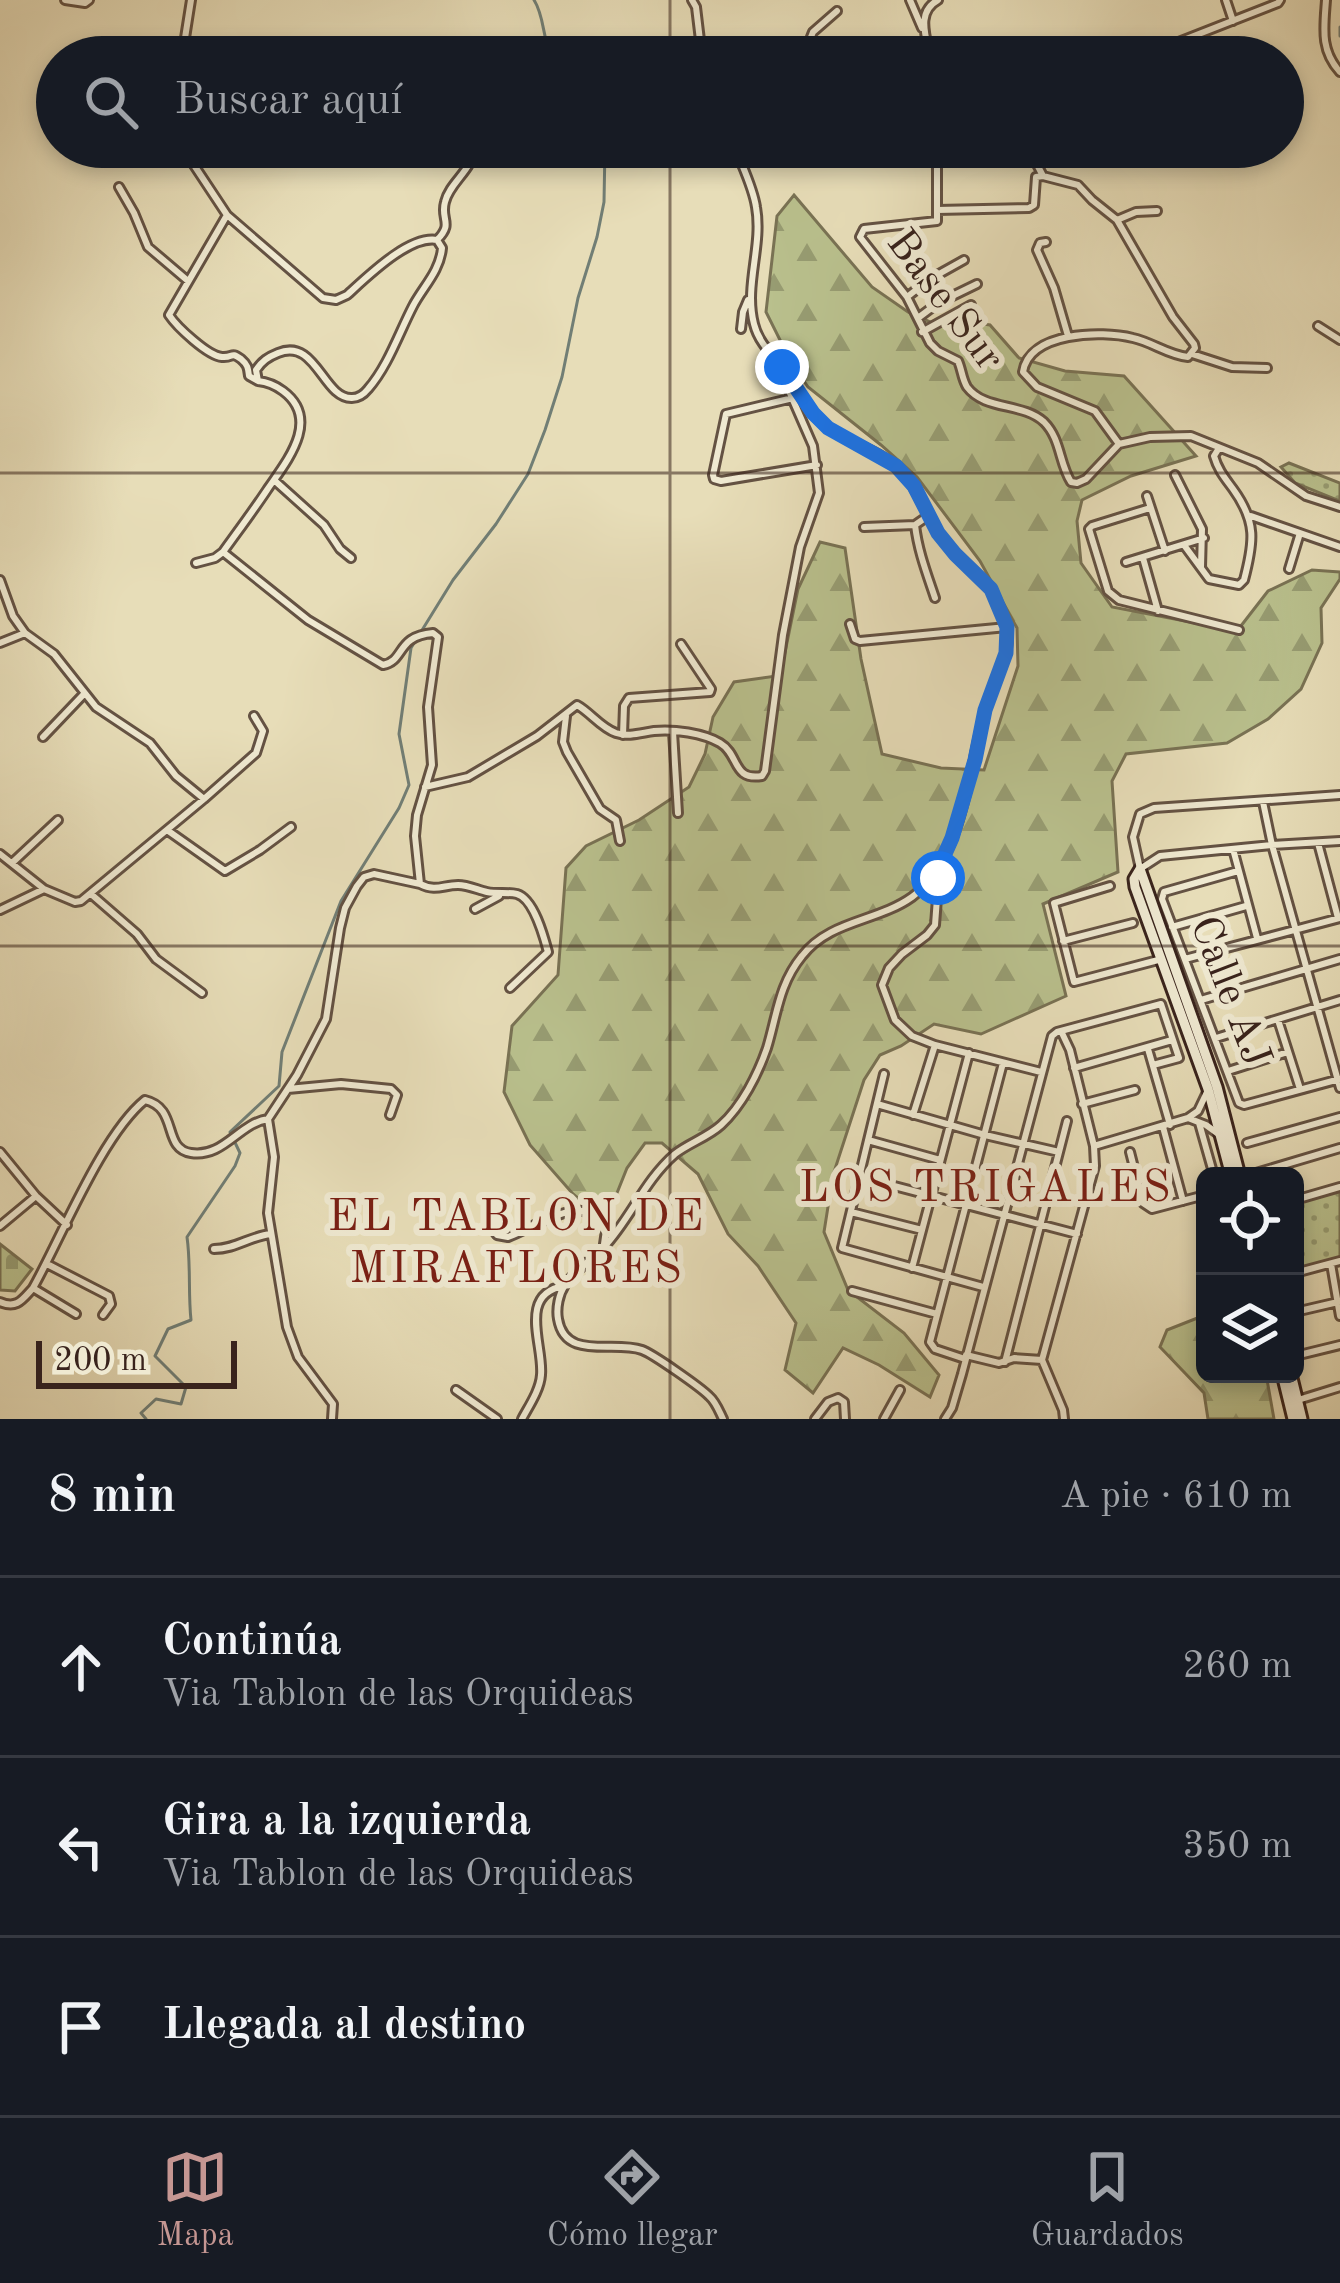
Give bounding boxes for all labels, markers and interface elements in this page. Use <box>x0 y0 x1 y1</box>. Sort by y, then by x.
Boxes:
search box <box>36 36 1304 168</box>
icon: search <box>78 69 144 135</box>
text: Buscar aquí <box>174 79 403 124</box>
street label: Base Sur <box>878 223 1010 379</box>
route end <box>755 340 809 394</box>
route start <box>911 851 965 905</box>
street label: Calle AJ <box>1181 911 1277 1073</box>
district label: LOS TRIGALES <box>799 1167 1173 1212</box>
map controls <box>1196 1167 1304 1383</box>
button: locate <box>1196 1167 1304 1275</box>
district label: EL TABLON DE MIRAFLORES <box>328 1196 706 1293</box>
button: layers <box>1196 1275 1304 1383</box>
scale bar <box>36 1335 237 1388</box>
text: 200 m <box>54 1345 147 1378</box>
text: 8 min <box>48 1472 176 1523</box>
text: A pie · 610 m <box>1060 1477 1292 1516</box>
text: Continúa <box>162 1620 342 1665</box>
icon: ahead <box>48 1634 114 1700</box>
text: 260 m <box>1182 1647 1292 1686</box>
text: Via Tablon de las Orquideas <box>162 1675 634 1714</box>
text: Gira a la izquierda <box>162 1800 531 1845</box>
icon: left <box>48 1814 114 1880</box>
text: 350 m <box>1182 1827 1292 1866</box>
text: Via Tablon de las Orquideas <box>162 1855 634 1894</box>
icon: arrive <box>48 1994 114 2060</box>
text: Llegada al destino <box>162 2004 526 2049</box>
tab: Mapa <box>157 2144 234 2257</box>
tab: Cómo llegar <box>547 2144 718 2257</box>
tab: Guardados <box>1031 2144 1183 2257</box>

